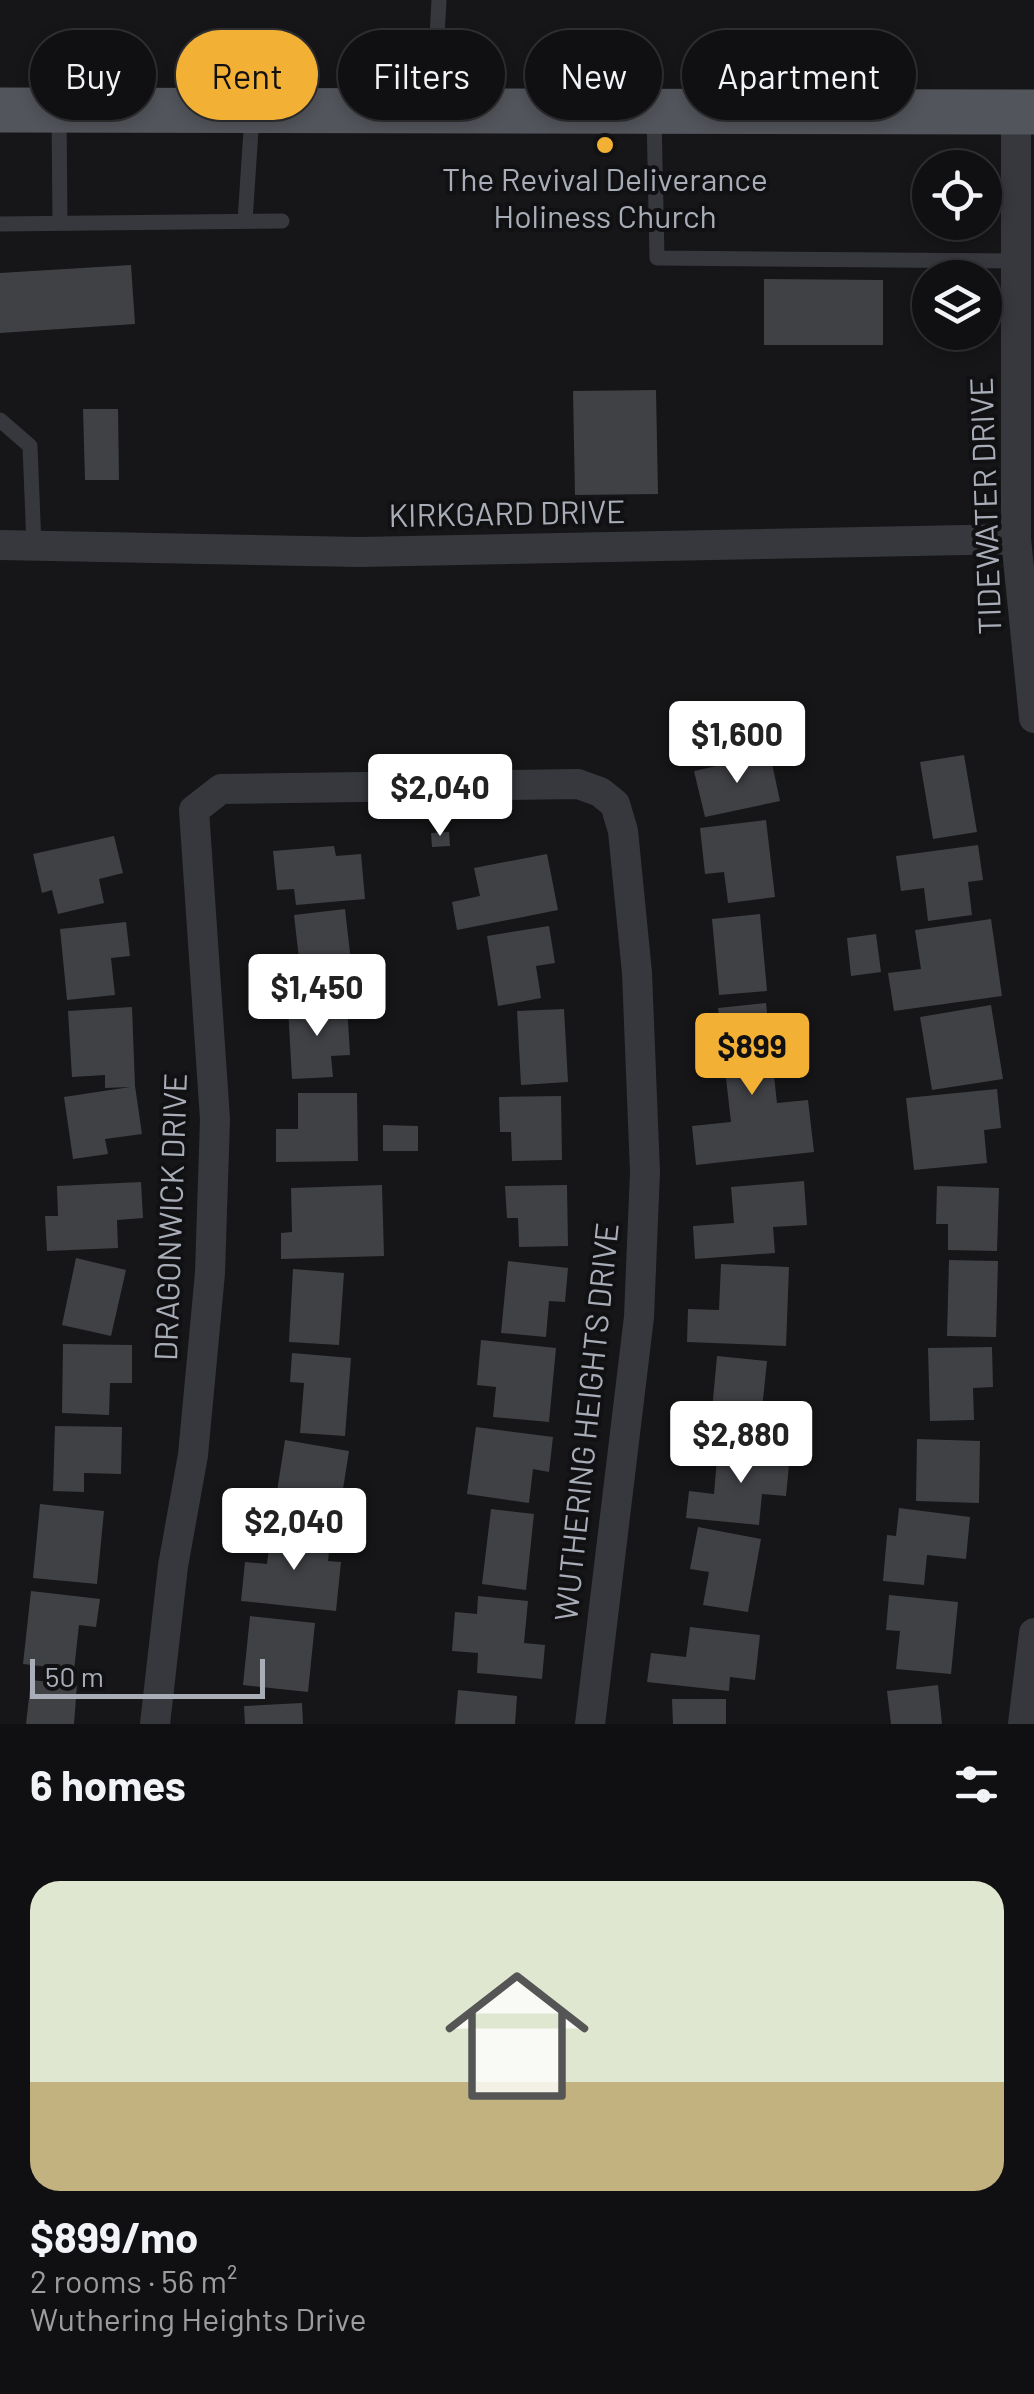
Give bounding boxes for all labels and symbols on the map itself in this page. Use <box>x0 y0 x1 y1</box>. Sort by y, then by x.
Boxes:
marker: The Revival Deliverance Holiness Church <box>594 134 616 156</box>
place label: The Revival Deliverance Holiness Church <box>442 159 768 234</box>
street label: TIDEWATER DRIVE <box>961 377 1007 635</box>
street label: KIRKGARD DRIVE <box>388 491 626 533</box>
pin: $1,600 <box>656 701 818 786</box>
pin: $2,040 <box>359 754 521 839</box>
pin: $1,450 <box>236 954 398 1039</box>
pin: $899 <box>693 1013 811 1098</box>
street label: DRAGONWICK DRIVE <box>145 1072 193 1361</box>
street label: WUTHERING HEIGHTS DRIVE <box>545 1221 625 1623</box>
pin: $2,880 <box>660 1401 822 1486</box>
pin: $2,040 <box>213 1488 375 1573</box>
scale bar <box>30 1654 265 1698</box>

